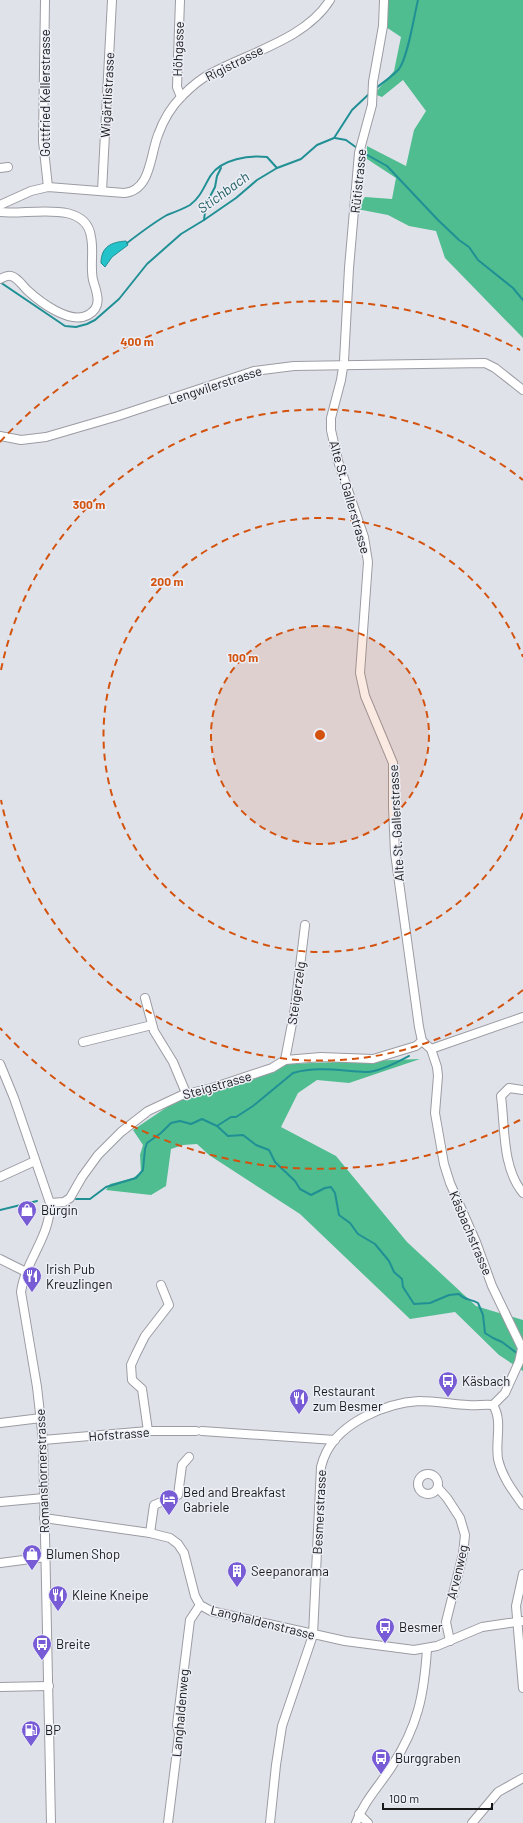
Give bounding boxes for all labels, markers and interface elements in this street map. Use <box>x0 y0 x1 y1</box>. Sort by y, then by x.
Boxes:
street label: Höhgasse <box>169 21 187 77</box>
street label: Gottfried Kellerstrasse <box>37 29 53 157</box>
street label: Rigistrasse <box>202 42 266 84</box>
street label: Wigärtlistrasse <box>97 52 117 138</box>
street label: Rütistrasse <box>347 148 369 214</box>
water label: Stichbach <box>194 168 252 216</box>
text: 400 m <box>120 334 154 348</box>
street label: Lengwilerstrasse <box>166 362 264 408</box>
street label: Alte St. Gallerstrasse <box>326 438 374 556</box>
text: 300 m <box>73 497 105 511</box>
text: 200 m <box>151 574 183 588</box>
text: 100 m <box>228 650 258 664</box>
centre of rings <box>313 728 327 742</box>
street label: Alte St. Gallerstrasse <box>385 764 407 882</box>
street label: Steigerzelg <box>284 960 308 1026</box>
street label: Steigstrasse <box>181 1068 253 1102</box>
street label: Käsbachstrasse <box>446 1188 496 1278</box>
shop icon: Bürgin <box>16 1199 38 1227</box>
place label: Bürgin <box>41 1202 78 1218</box>
place label: Irish Pub Kreuzlingen <box>46 1261 113 1292</box>
restaurant icon: Irish Pub Kreuzlingen <box>21 1265 43 1293</box>
bus stop icon: Käsbach <box>437 1370 459 1398</box>
place label: Käsbach <box>462 1373 510 1389</box>
place label: Restaurant zum Besmer <box>313 1383 383 1414</box>
restaurant icon: Restaurant zum Besmer <box>288 1387 310 1415</box>
street label: Romanshornerstrasse <box>32 1408 52 1533</box>
street label: Hofstrasse <box>88 1424 150 1444</box>
street label: Besmerstrasse <box>309 1469 329 1555</box>
place label: Bed and Breakfast Gabriele <box>183 1484 286 1515</box>
hotel icon: Bed and Breakfast Gabriele <box>158 1488 180 1516</box>
shop icon: Blumen Shop <box>21 1543 43 1571</box>
street label: Arvenweg <box>443 1543 471 1601</box>
place label: Blumen Shop <box>46 1546 120 1562</box>
building icon: Seepanorama <box>226 1560 248 1588</box>
place label: Seepanorama <box>251 1563 329 1579</box>
restaurant icon: Kleine Kneipe <box>47 1584 69 1612</box>
place label: Kleine Kneipe <box>72 1587 149 1603</box>
street label: Langhaldenstrasse <box>209 1601 317 1643</box>
bus stop icon: Besmer <box>374 1616 396 1644</box>
place label: Besmer <box>399 1619 443 1635</box>
bus stop icon: Breite <box>31 1633 53 1661</box>
place label: Breite <box>56 1636 91 1652</box>
street label: Langhaldenweg <box>168 1668 192 1758</box>
fuel station icon: BP <box>20 1719 42 1747</box>
place label: BP <box>45 1722 61 1738</box>
bus stop icon: Burggraben <box>370 1747 392 1775</box>
place label: Burggraben <box>395 1750 461 1766</box>
scale bar <box>383 1785 492 1811</box>
text: 100 m <box>389 1791 419 1805</box>

